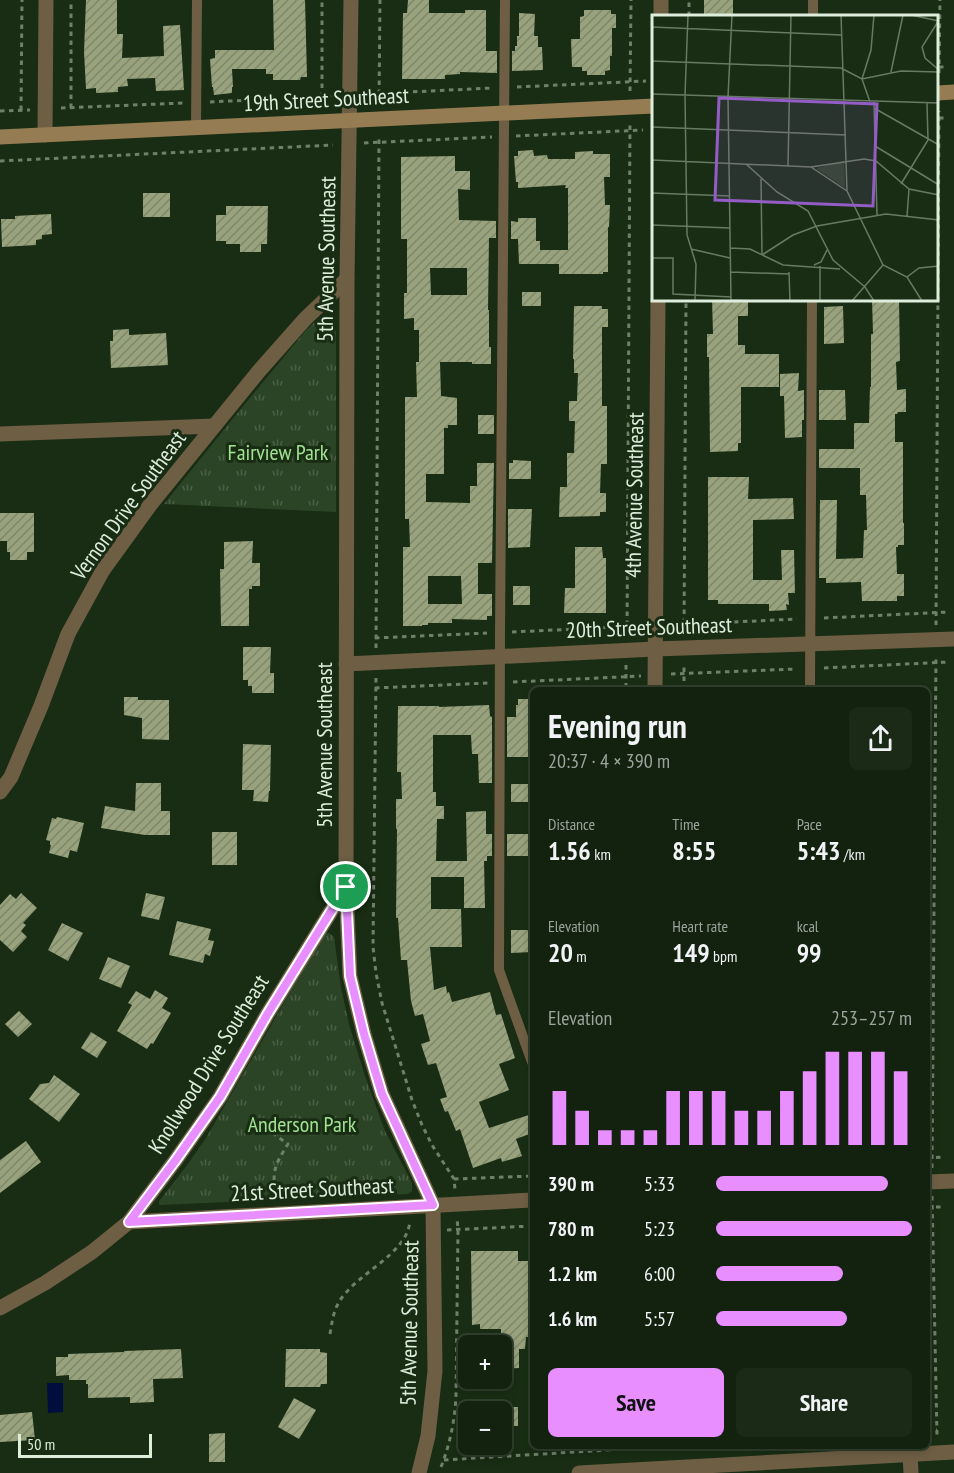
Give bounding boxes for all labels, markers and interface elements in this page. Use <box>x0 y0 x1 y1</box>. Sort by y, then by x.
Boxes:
inset map <box>652 15 939 302</box>
street label: 19th Street Southeast <box>242 81 410 117</box>
street label: 5th Avenue Southeast <box>311 176 341 342</box>
street label: 4th Avenue Southeast <box>619 412 649 578</box>
street label: Vernon Drive Southeast <box>64 425 192 586</box>
park label: Fairview Park <box>228 438 329 466</box>
street label: 20th Street Southeast <box>566 610 732 644</box>
street label: 5th Avenue Southeast <box>310 662 338 828</box>
text: Evening run <box>548 704 687 747</box>
button: share <box>849 707 912 770</box>
text: 20:37 · 4 × 390 m <box>548 748 670 774</box>
text: Distance <box>548 814 595 834</box>
text: Time <box>672 814 700 834</box>
text: Pace <box>797 814 822 834</box>
text: 1.56 <box>548 834 591 867</box>
text: 8:55 <box>672 834 716 867</box>
text: 5:43 <box>797 834 840 867</box>
text: km <box>591 844 611 864</box>
text: /km <box>840 844 865 864</box>
pin <box>320 861 371 912</box>
icon: arrive <box>329 870 362 903</box>
text: Elevation <box>548 916 599 936</box>
text: Heart rate <box>672 916 728 936</box>
text: kcal <box>797 916 819 936</box>
text: 20 <box>548 936 573 969</box>
text: 149 <box>672 936 710 969</box>
text: 99 <box>797 936 822 969</box>
text: m <box>573 946 587 966</box>
text: bpm <box>710 946 737 966</box>
street label: Knollwood Drive Southeast <box>142 969 274 1159</box>
text: Elevation <box>548 1005 612 1031</box>
text: 253–257 m <box>831 1005 912 1031</box>
park label: Anderson Park <box>248 1110 357 1138</box>
street label: 21st Street Southeast <box>230 1171 394 1207</box>
text: 390 m <box>548 1171 594 1197</box>
text: 5:33 <box>644 1171 675 1197</box>
text: 780 m <box>548 1216 594 1242</box>
text: 5:23 <box>644 1216 675 1242</box>
street label: 5th Avenue Southeast <box>394 1240 424 1406</box>
text: 1.2 km <box>548 1261 597 1287</box>
text: 6:00 <box>644 1261 675 1287</box>
text: 1.6 km <box>548 1306 597 1332</box>
text: 5:57 <box>644 1306 675 1332</box>
map controls <box>458 1335 512 1455</box>
button: + <box>458 1335 512 1389</box>
button: Save <box>548 1368 724 1437</box>
button: Share <box>736 1368 912 1437</box>
button: − <box>458 1401 512 1455</box>
scale bar <box>18 1431 152 1458</box>
text: 50 m <box>27 1434 55 1454</box>

